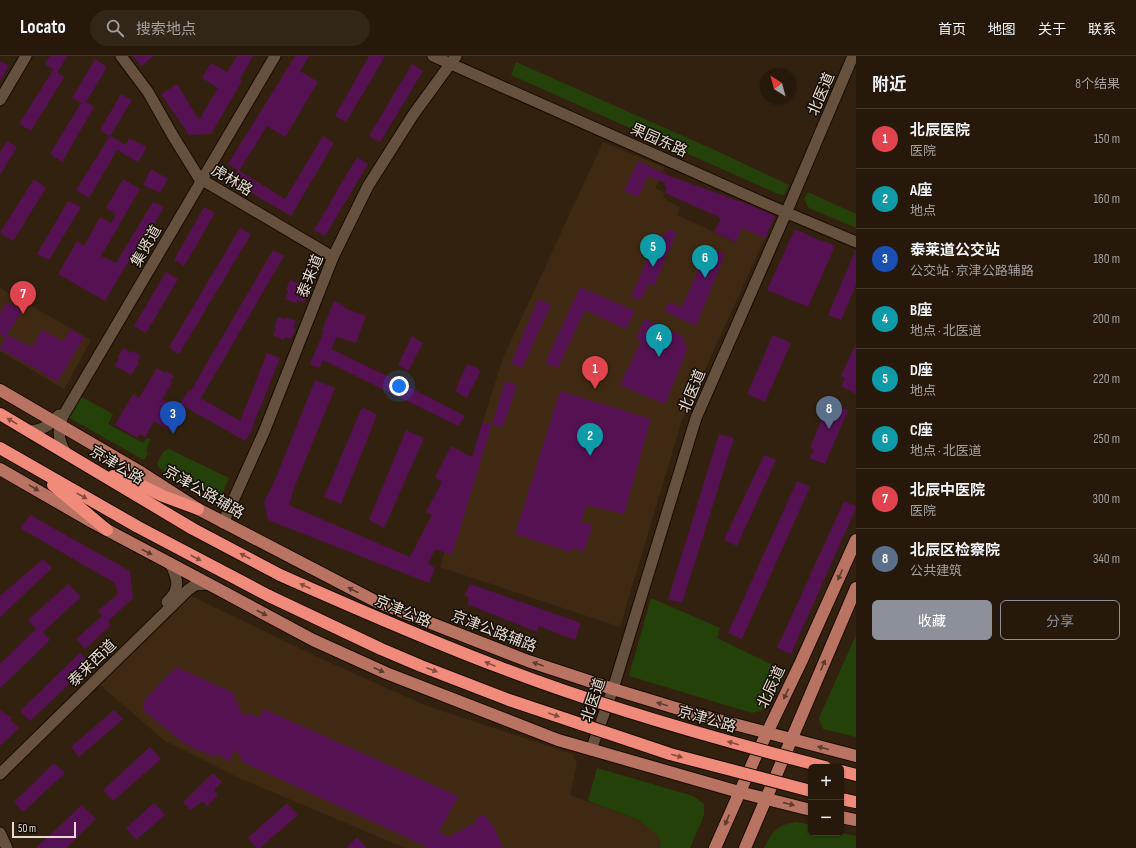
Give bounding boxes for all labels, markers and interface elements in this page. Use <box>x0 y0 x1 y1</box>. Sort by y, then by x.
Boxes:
search box <box>90 10 370 46</box>
text: Locato <box>20 16 66 39</box>
icon: search <box>104 17 126 39</box>
text: 搜索地点 <box>136 20 196 39</box>
text: 首页 <box>938 21 966 38</box>
text: 地图 <box>988 21 1016 38</box>
text: 关于 <box>1038 21 1066 38</box>
text: 联系 <box>1088 21 1116 38</box>
north arrow <box>760 68 796 104</box>
street label: 北医道 <box>804 70 839 119</box>
text: 附近 <box>872 75 906 95</box>
text: 8个结果 <box>1075 76 1120 92</box>
street label: 果园东路 <box>628 120 690 161</box>
text: 北辰医院 <box>910 121 970 140</box>
text: 1 <box>882 131 888 147</box>
text: 150 m <box>1094 131 1120 147</box>
text: 医院 <box>910 143 936 159</box>
street label: 虎林路 <box>208 161 256 200</box>
text: A座 <box>910 181 932 200</box>
text: 2 <box>882 191 888 207</box>
text: 160 m <box>1094 191 1120 207</box>
text: 地点 <box>910 203 936 219</box>
street label: 集贤道 <box>127 222 166 270</box>
pin: 5 <box>640 234 666 267</box>
text: 泰莱道公交站 <box>910 241 1000 260</box>
pin: 6 <box>692 245 718 278</box>
text: 3 <box>882 251 888 267</box>
text: 180 m <box>1094 251 1120 267</box>
street label: 泰来道 <box>293 252 328 301</box>
text: 公交站 · 京津公路辅路 <box>910 263 1034 279</box>
pin: 7 <box>10 281 36 314</box>
text: B座 <box>910 301 932 320</box>
text: 4 <box>882 311 888 327</box>
text: 200 m <box>1093 311 1120 327</box>
text: 地点 · 北医道 <box>910 323 982 339</box>
pin: 4 <box>646 324 672 357</box>
pin: 1 <box>582 356 608 389</box>
text: D座 <box>910 361 933 380</box>
street label: 北医道 <box>675 367 710 416</box>
text: 5 <box>882 371 888 387</box>
text: 220 m <box>1093 371 1120 387</box>
your location <box>389 376 409 396</box>
text: 地点 <box>910 383 936 399</box>
pin: 8 <box>816 396 842 429</box>
pin: 3 <box>160 401 186 434</box>
one-way arrow <box>6 417 18 424</box>
text: C座 <box>910 421 933 440</box>
pin: 2 <box>577 423 603 456</box>
text: 6 <box>882 431 888 447</box>
text: 250 m <box>1093 431 1120 447</box>
street label: 京津公路 <box>86 442 147 489</box>
text: 地点 · 北医道 <box>910 443 982 459</box>
street label: 京津公路辅路 <box>160 462 247 523</box>
text: 北辰中医院 <box>910 481 985 500</box>
one-way arrow <box>28 485 40 492</box>
text: 7 <box>882 491 888 507</box>
text: 300 m <box>1093 491 1120 507</box>
one-way arrow <box>76 492 88 499</box>
text: 医院 <box>910 503 936 519</box>
text: 北辰区检察院 <box>910 541 1000 560</box>
one-way arrow <box>142 548 153 555</box>
text: 8 <box>882 551 888 567</box>
text: 340 m <box>1093 551 1120 567</box>
one-way arrow <box>239 553 251 560</box>
one-way arrow <box>190 555 202 562</box>
text: 公共建筑 <box>910 563 962 579</box>
one-way arrow <box>837 570 843 581</box>
one-way arrow <box>300 583 311 589</box>
one-way arrow <box>347 587 358 593</box>
street label: 京津公路 <box>371 591 434 632</box>
button: 收藏 <box>872 600 992 640</box>
button: 分享 <box>1000 600 1120 640</box>
street label: 京津公路辅路 <box>448 606 539 656</box>
one-way arrow <box>256 609 268 616</box>
street label: 泰来西道 <box>64 636 121 691</box>
one-way arrow <box>820 659 826 671</box>
one-way arrow <box>483 660 495 666</box>
one-way arrow <box>532 661 544 667</box>
street label: 北辰道 <box>753 663 790 712</box>
one-way arrow <box>373 667 384 673</box>
one-way arrow <box>426 668 438 674</box>
street label: 北医道 <box>577 676 610 725</box>
one-way arrow <box>783 688 789 699</box>
one-way arrow <box>656 701 668 707</box>
street label: 京津公路 <box>675 702 738 737</box>
one-way arrow <box>548 713 560 719</box>
one-way arrow <box>727 740 739 746</box>
one-way arrow <box>817 745 829 751</box>
one-way arrow <box>671 753 683 759</box>
map controls <box>808 764 844 836</box>
button: + <box>808 764 844 800</box>
button: − <box>808 800 844 836</box>
one-way arrow <box>783 802 795 808</box>
one-way arrow <box>724 815 730 826</box>
scale bar <box>12 820 76 839</box>
text: 50 m <box>18 822 36 835</box>

